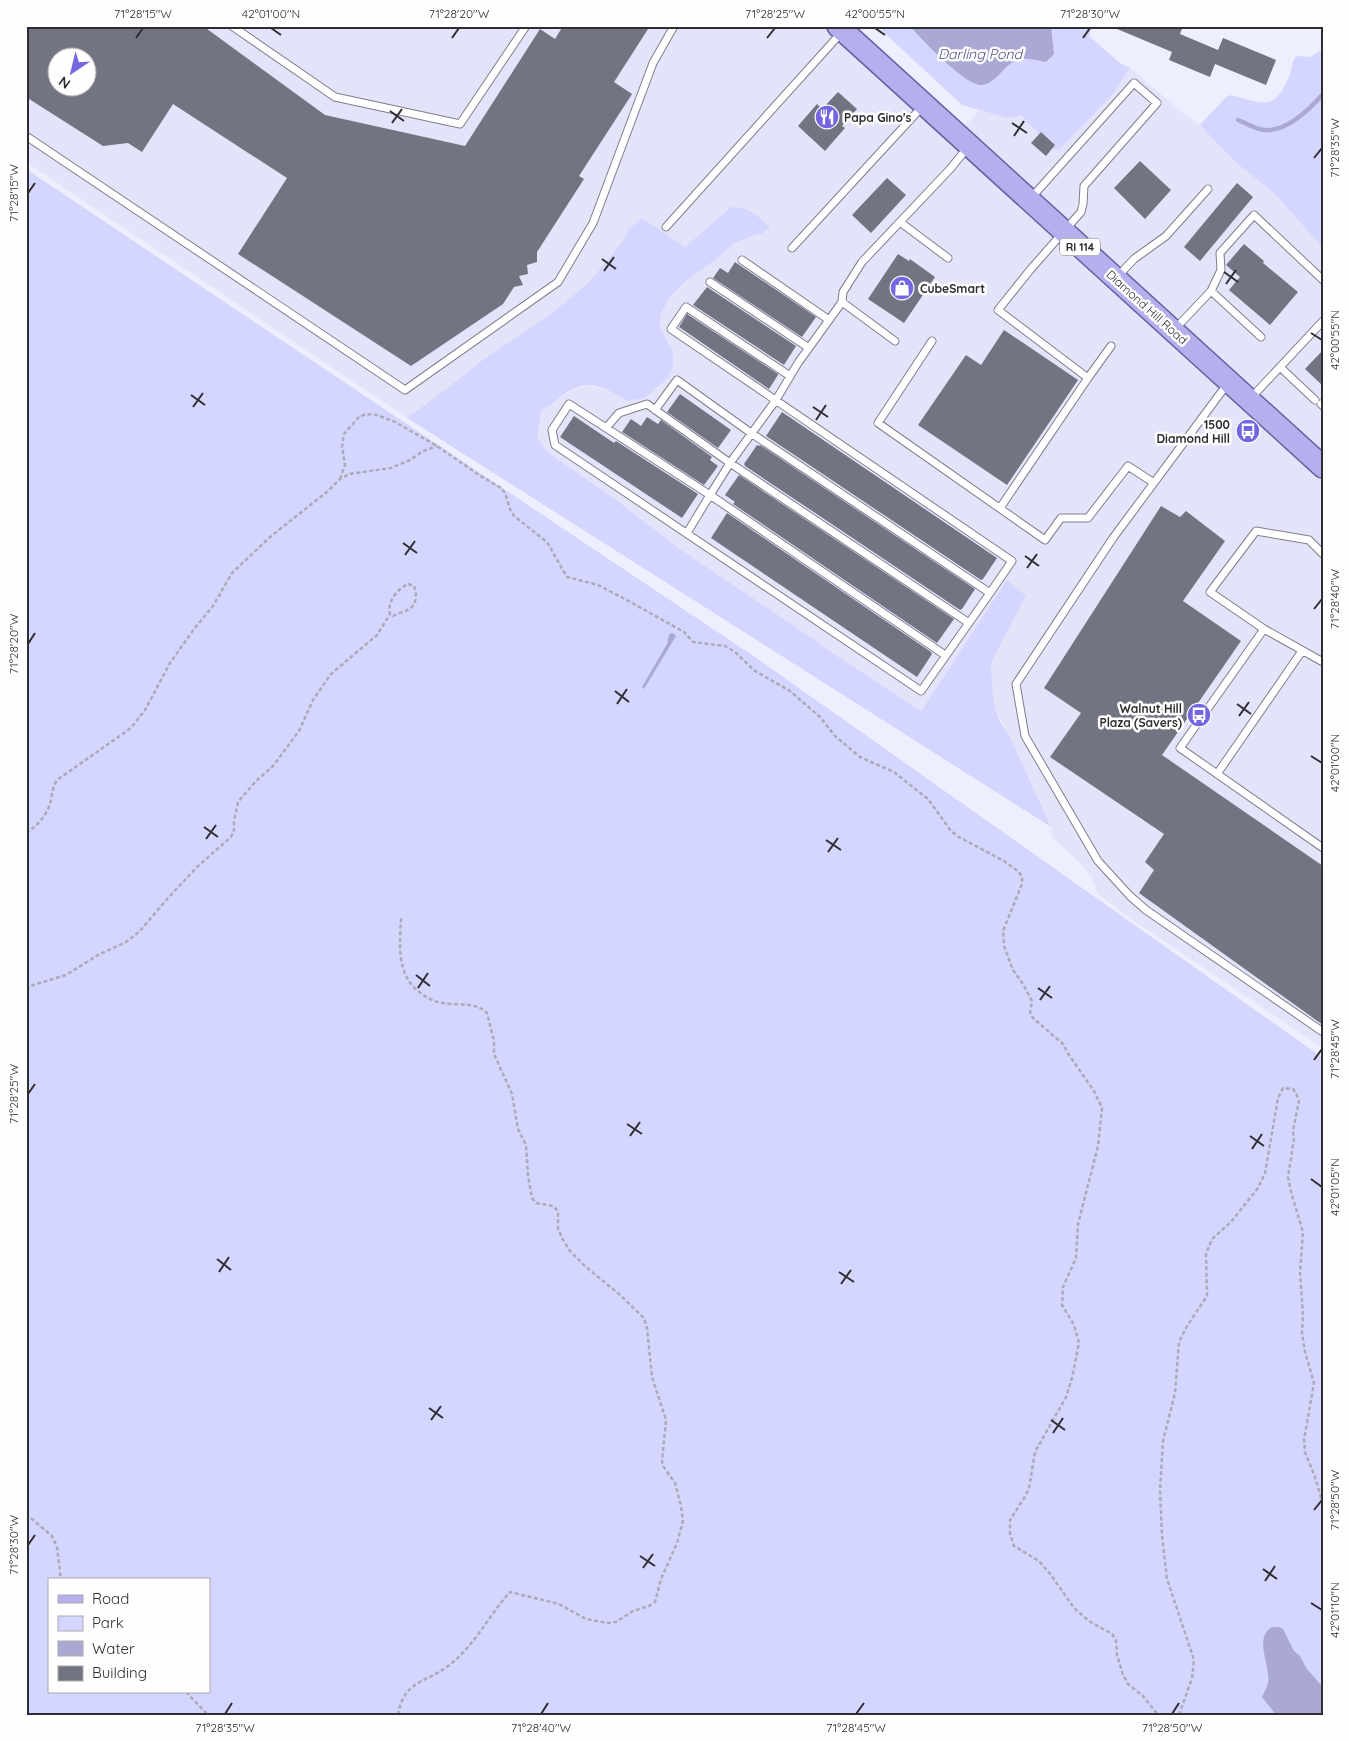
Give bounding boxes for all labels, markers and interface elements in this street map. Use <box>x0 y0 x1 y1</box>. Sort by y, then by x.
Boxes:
text: 71°28'15"W <box>114 6 172 21</box>
text: 42°01'00"N <box>242 6 300 21</box>
text: 71°28'20"W <box>429 6 490 21</box>
text: 71°28'25"W <box>745 6 805 21</box>
text: 42°00'55"N <box>845 6 905 21</box>
text: 71°28'30"W <box>1060 6 1121 21</box>
water label: Darling Pond <box>938 45 1024 63</box>
north arrow <box>48 48 98 98</box>
text: N <box>55 72 74 93</box>
restaurant icon: Papa Gino's <box>814 104 840 130</box>
place label: Papa Gino's <box>844 110 912 125</box>
text: 71°28'35"W <box>1327 118 1342 178</box>
text: 71°28'15"W <box>6 164 21 222</box>
road number: RI 114 <box>1060 238 1100 256</box>
street label: Diamond Hill Road <box>1103 267 1191 347</box>
shop icon: CubeSmart <box>889 275 915 301</box>
place label: CubeSmart <box>920 281 985 296</box>
text: 42°00'55"N <box>1327 310 1342 370</box>
place label: 1500 Diamond Hill <box>1157 417 1230 446</box>
bus stop icon: 1500 Diamond Hill <box>1235 418 1261 444</box>
text: 71°28'40"W <box>1327 568 1342 629</box>
text: 71°28'20"W <box>6 613 21 674</box>
place label: Walnut Hill Plaza (Savers) <box>1099 701 1182 730</box>
bus stop icon: Walnut Hill Plaza (Savers) <box>1186 702 1212 728</box>
text: 42°01'00"N <box>1327 734 1342 792</box>
text: 71°28'45"W <box>1327 1019 1342 1079</box>
text: 71°28'25"W <box>6 1064 21 1124</box>
text: 42°01'05"N <box>1327 1158 1342 1216</box>
text: 71°28'50"W <box>1327 1469 1342 1530</box>
text: 71°28'30"W <box>6 1514 21 1575</box>
legend <box>48 1578 210 1694</box>
text: 42°01'10"N <box>1327 1582 1342 1638</box>
text: Road <box>92 1589 129 1608</box>
text: Park <box>92 1613 124 1632</box>
text: Water <box>92 1639 135 1658</box>
text: Building <box>92 1663 147 1682</box>
text: 71°28'35"W <box>195 1720 255 1735</box>
text: 71°28'40"W <box>511 1720 572 1735</box>
text: 71°28'45"W <box>826 1720 886 1735</box>
text: 71°28'50"W <box>1142 1720 1203 1735</box>

